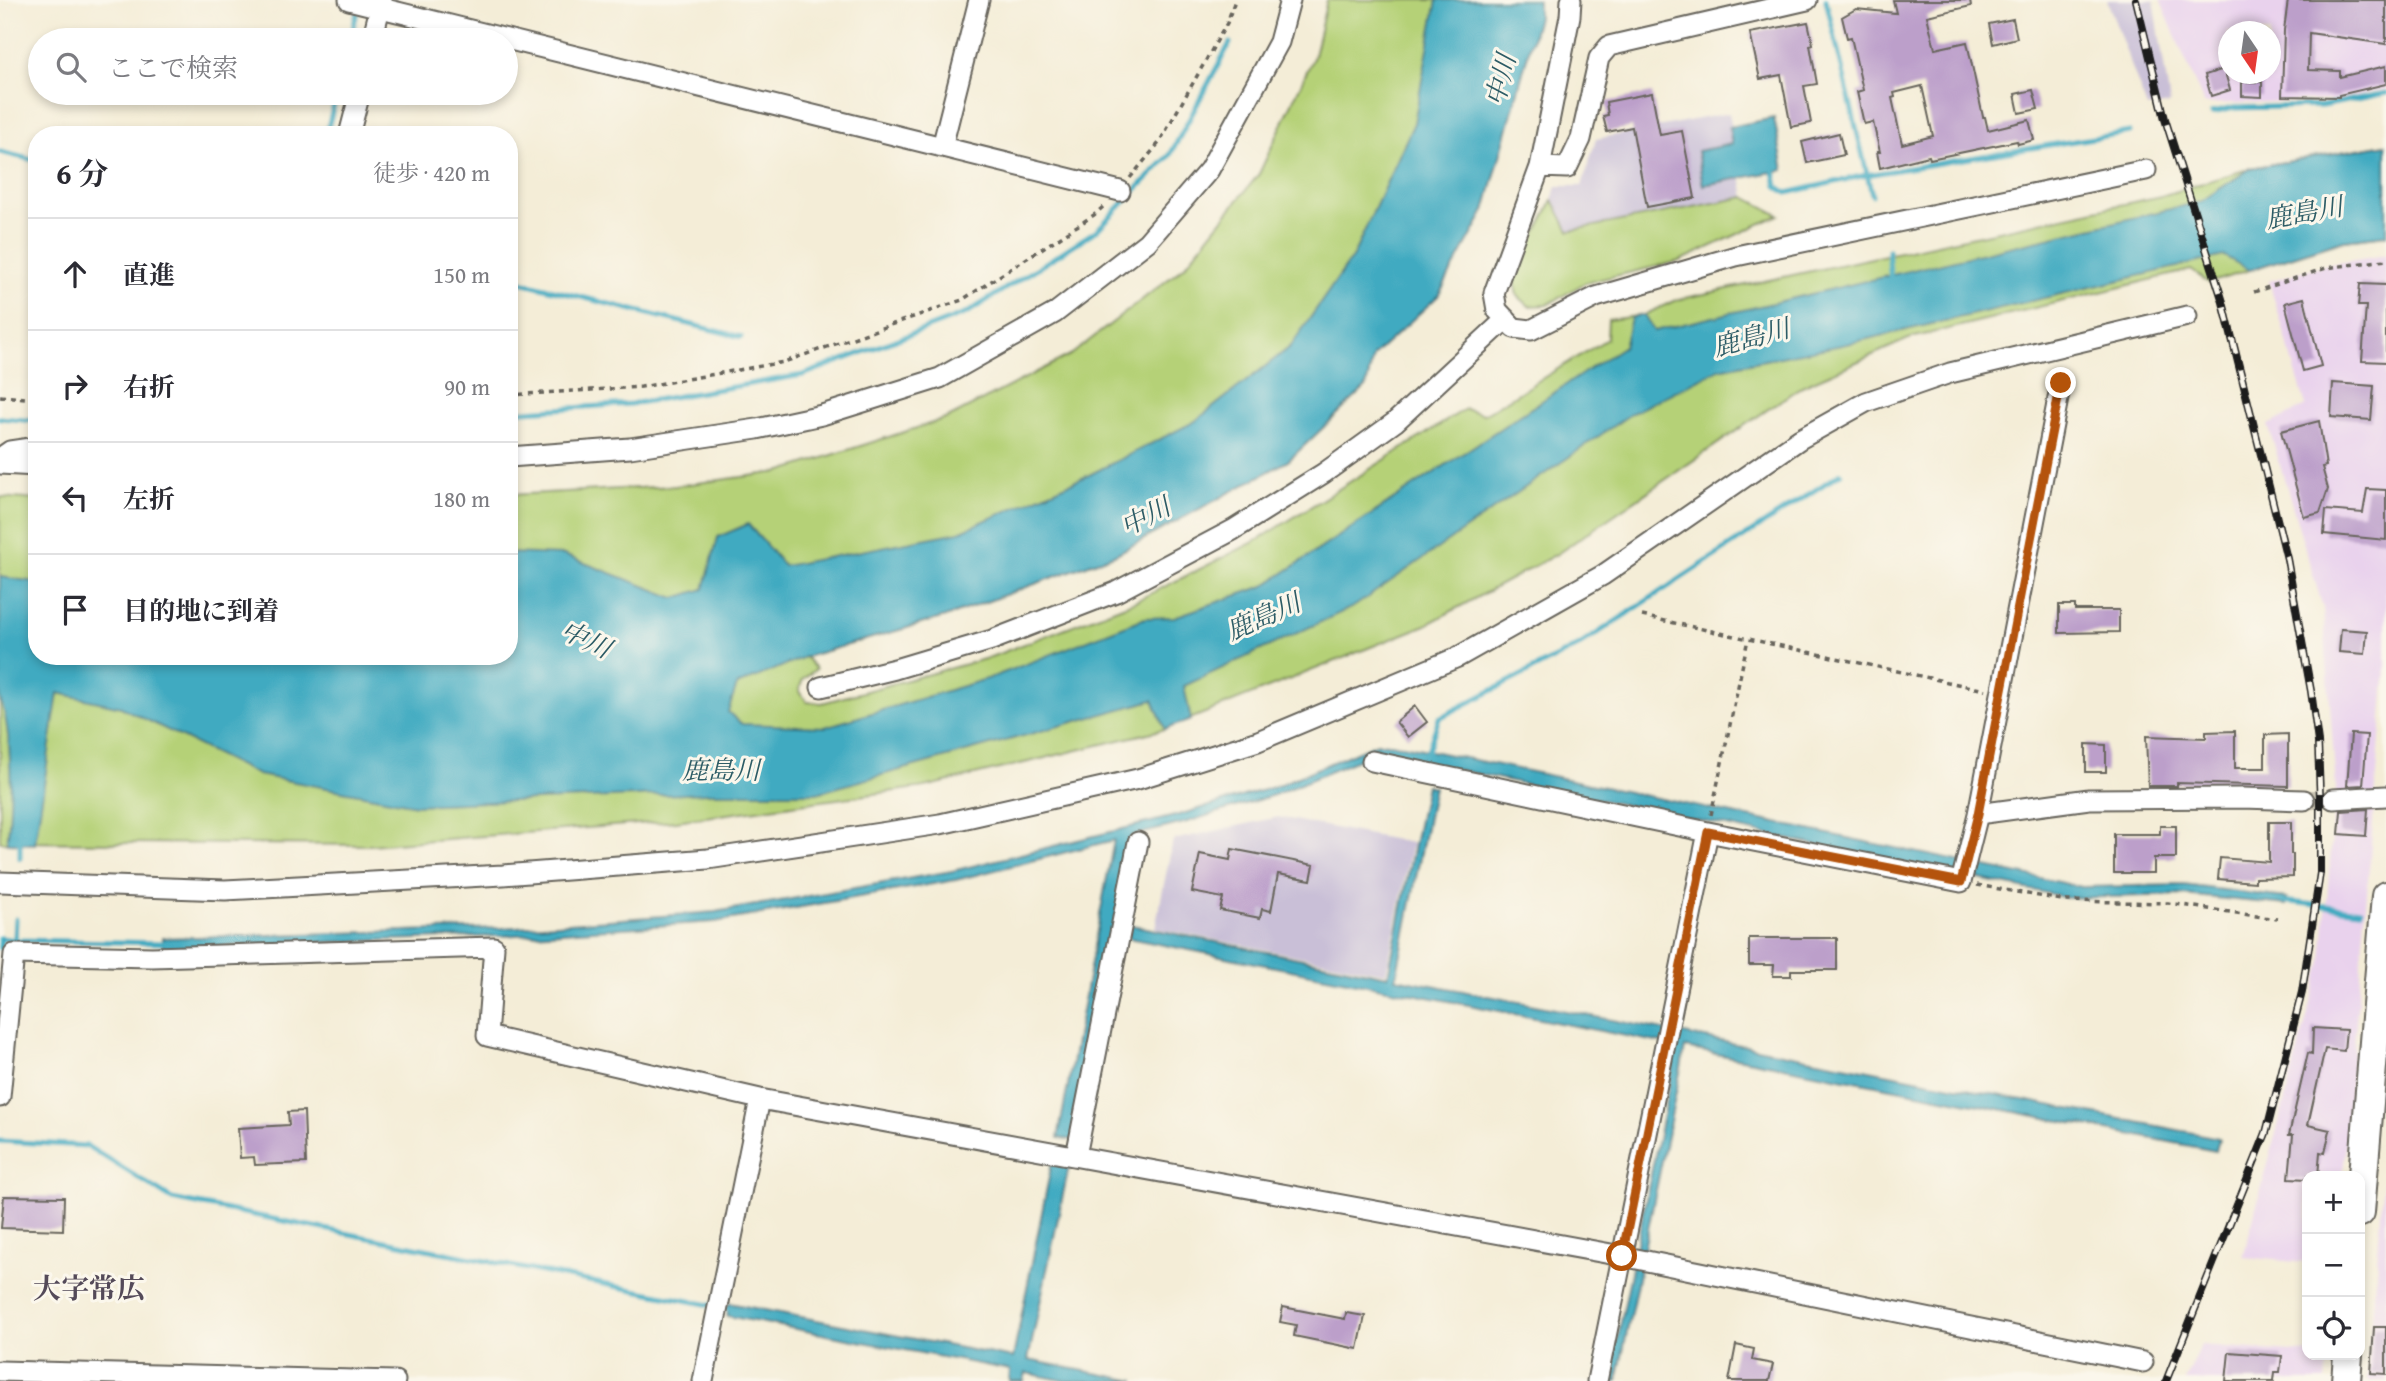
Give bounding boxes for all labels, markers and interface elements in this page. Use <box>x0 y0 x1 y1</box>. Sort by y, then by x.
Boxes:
north arrow <box>2218 21 2281 84</box>
search box <box>28 28 518 105</box>
water label: 中川 <box>1475 47 1526 110</box>
icon: search <box>52 48 90 86</box>
text: ここで検索 <box>108 48 238 87</box>
text: 6 分 <box>56 151 108 195</box>
text: 徒歩 · 420 m <box>373 156 490 189</box>
water label: 鹿島川 <box>2262 186 2349 238</box>
icon: ahead <box>56 255 94 293</box>
text: 直進 <box>123 255 175 294</box>
text: 150 m <box>433 258 490 291</box>
water label: 鹿島川 <box>1708 307 1797 366</box>
icon: right <box>56 367 94 405</box>
text: 右折 <box>123 367 175 406</box>
route end <box>2045 367 2076 398</box>
text: 90 m <box>444 370 490 403</box>
icon: left <box>56 479 94 517</box>
text: 左折 <box>123 479 175 518</box>
text: 180 m <box>433 482 490 515</box>
water label: 中川 <box>1113 485 1180 545</box>
water label: 鹿島川 <box>1219 581 1309 650</box>
icon: arrive <box>56 591 94 629</box>
text: 目的地に到着 <box>123 591 279 630</box>
water label: 中川 <box>554 610 621 669</box>
water label: 鹿島川 <box>682 750 763 789</box>
map controls <box>2302 1171 2365 1360</box>
button: + <box>2302 1171 2365 1234</box>
button: − <box>2302 1234 2365 1297</box>
route start <box>1606 1240 1637 1271</box>
district label: 大字常広 <box>33 1267 145 1308</box>
button: locate <box>2302 1297 2365 1360</box>

